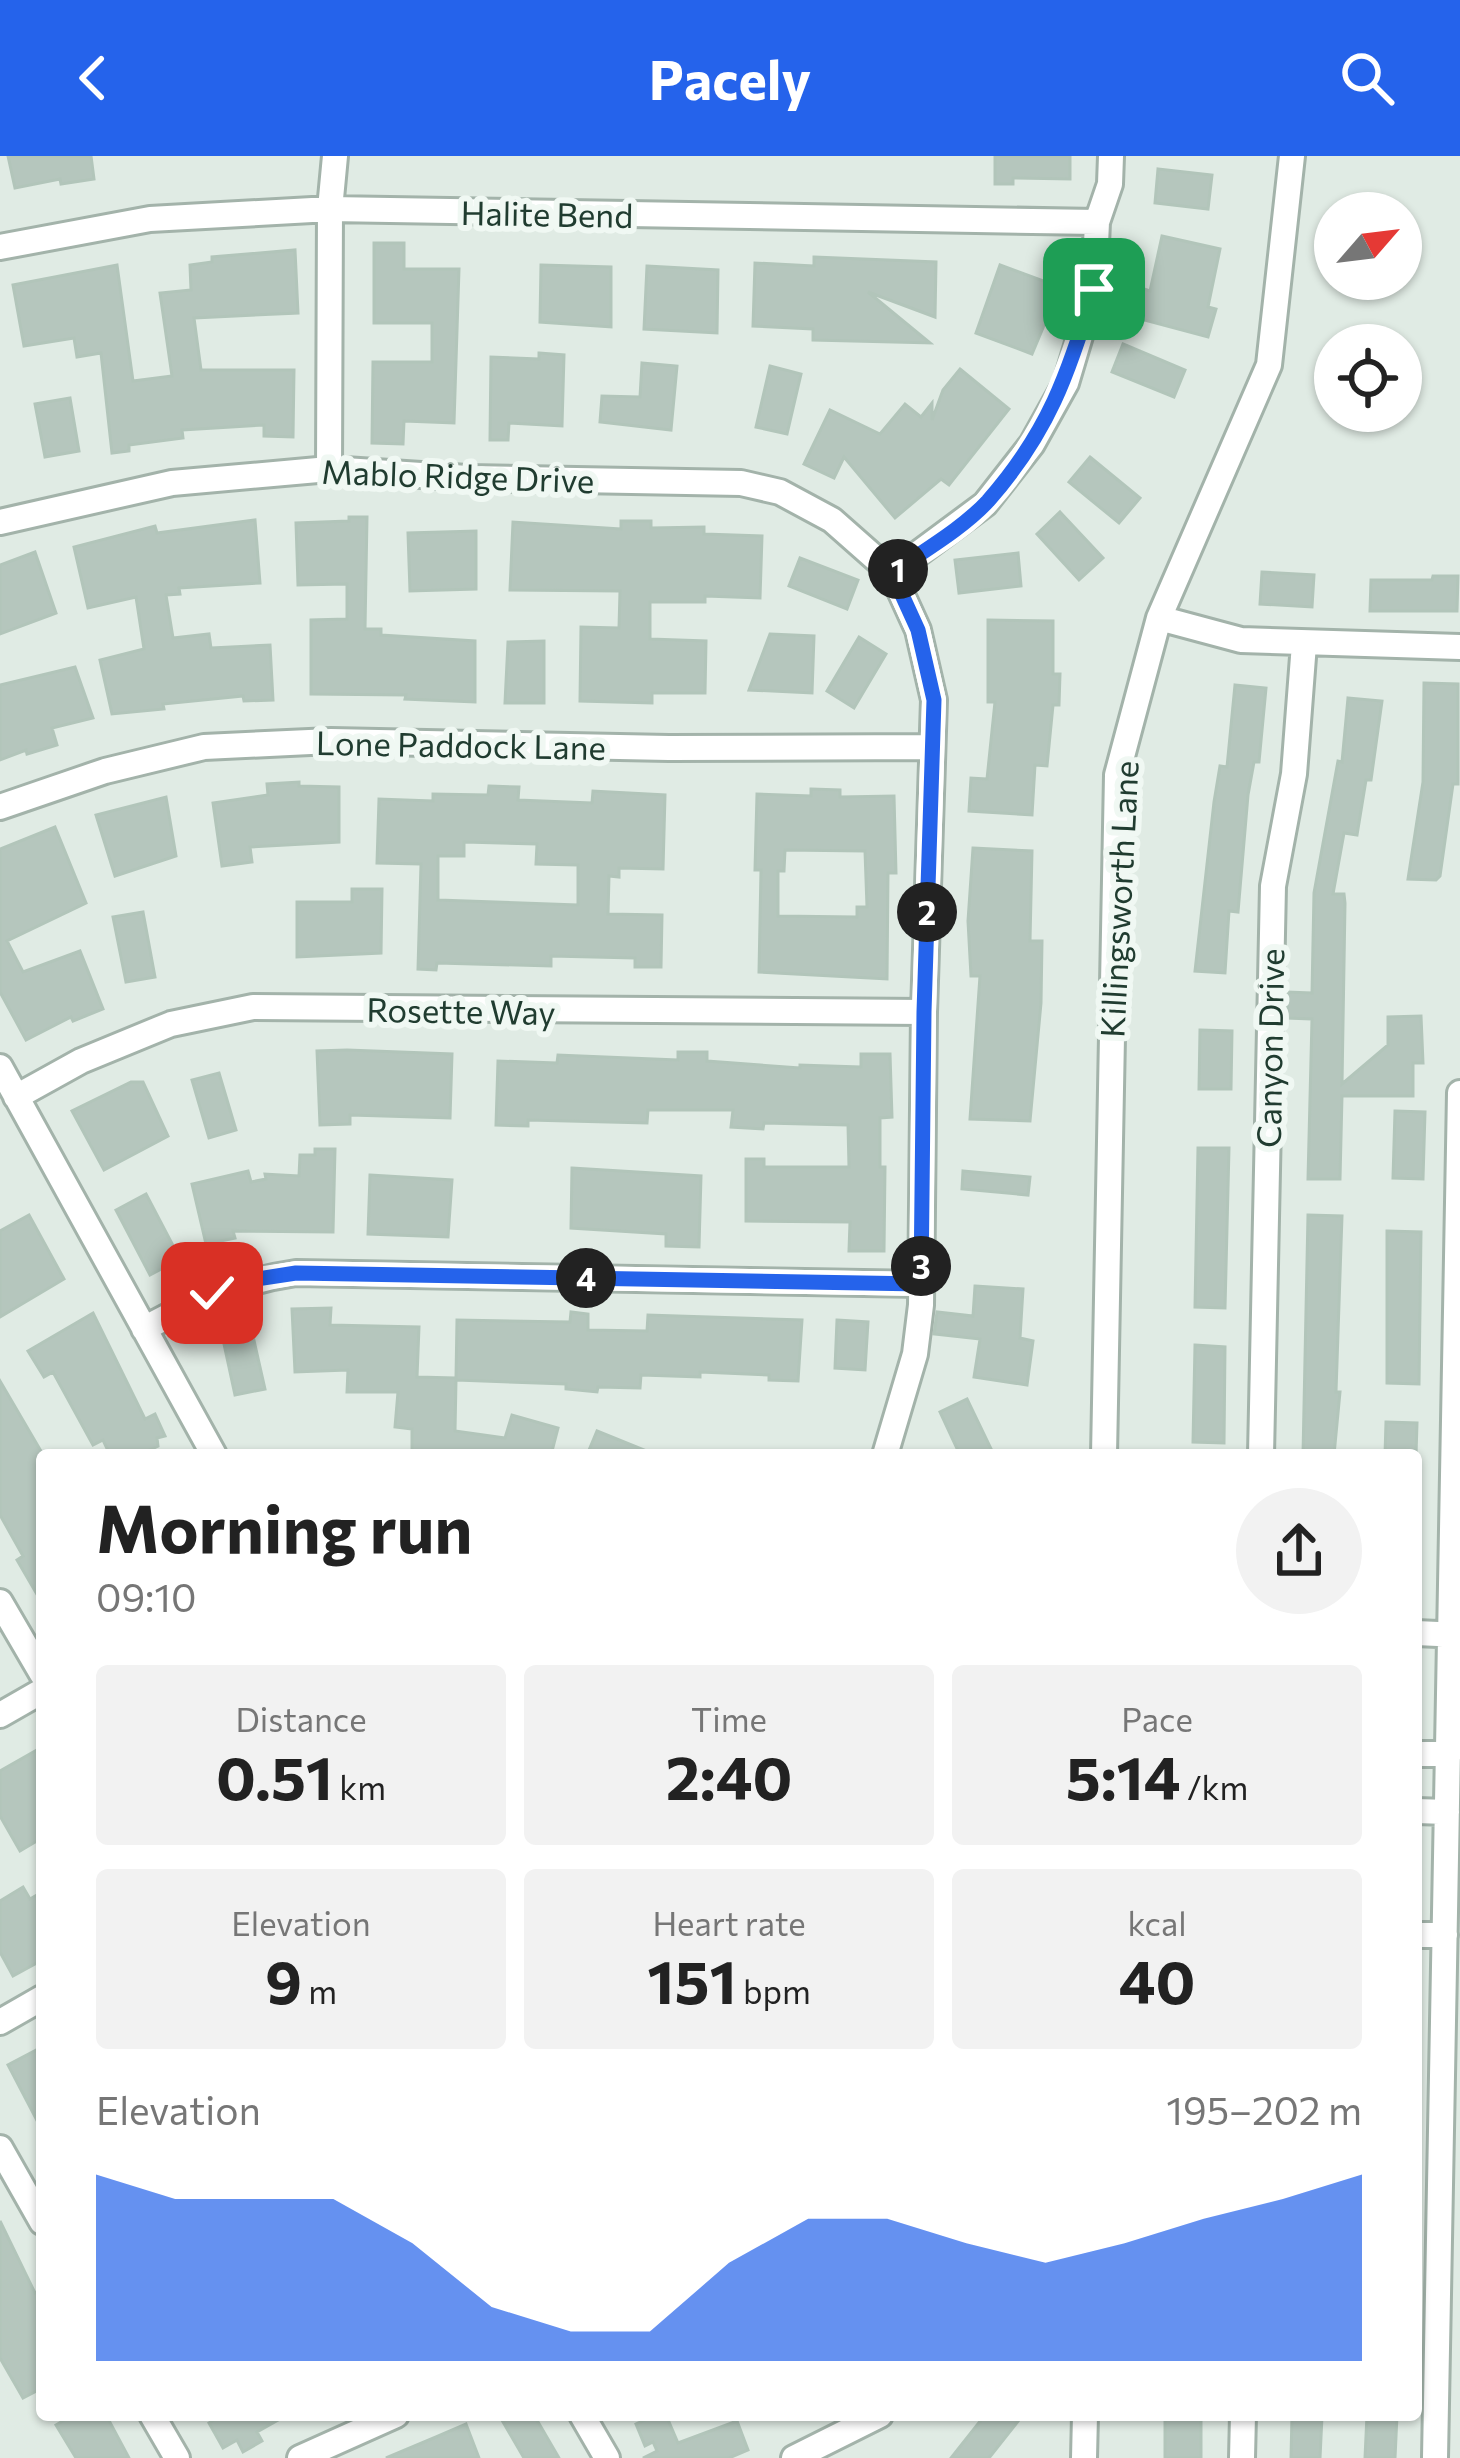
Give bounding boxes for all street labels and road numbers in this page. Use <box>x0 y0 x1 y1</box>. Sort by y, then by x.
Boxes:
street label: Halite Bend <box>460 191 634 235</box>
street label: Mablo Ridge Drive <box>321 450 595 500</box>
street label: Lone Paddock Lane <box>316 721 606 767</box>
street label: Killingsworth Lane <box>1090 759 1146 1039</box>
street label: Canyon Drive <box>1247 948 1291 1148</box>
street label: Rosette Way <box>366 988 556 1032</box>

